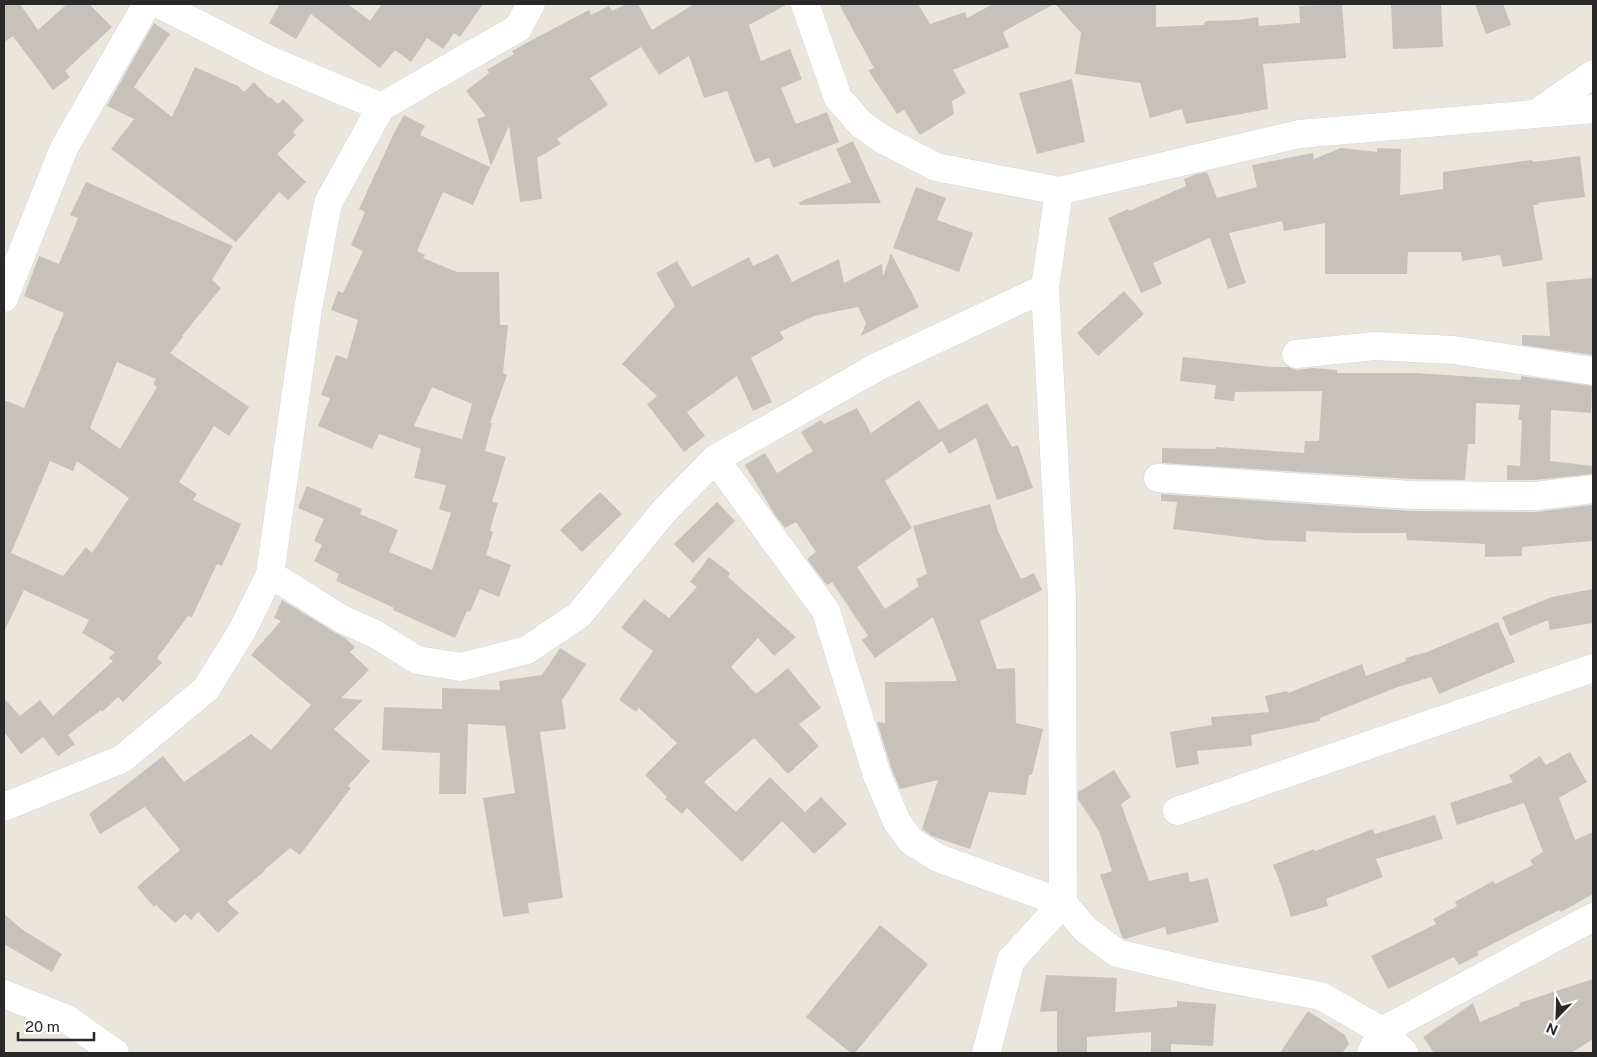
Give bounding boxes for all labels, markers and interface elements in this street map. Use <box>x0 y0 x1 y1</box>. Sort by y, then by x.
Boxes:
north arrow <box>1532 992 1582 1042</box>
scale bar <box>18 1010 94 1042</box>
text: 20 m <box>25 1018 60 1035</box>
text: N <box>1544 1019 1560 1038</box>

